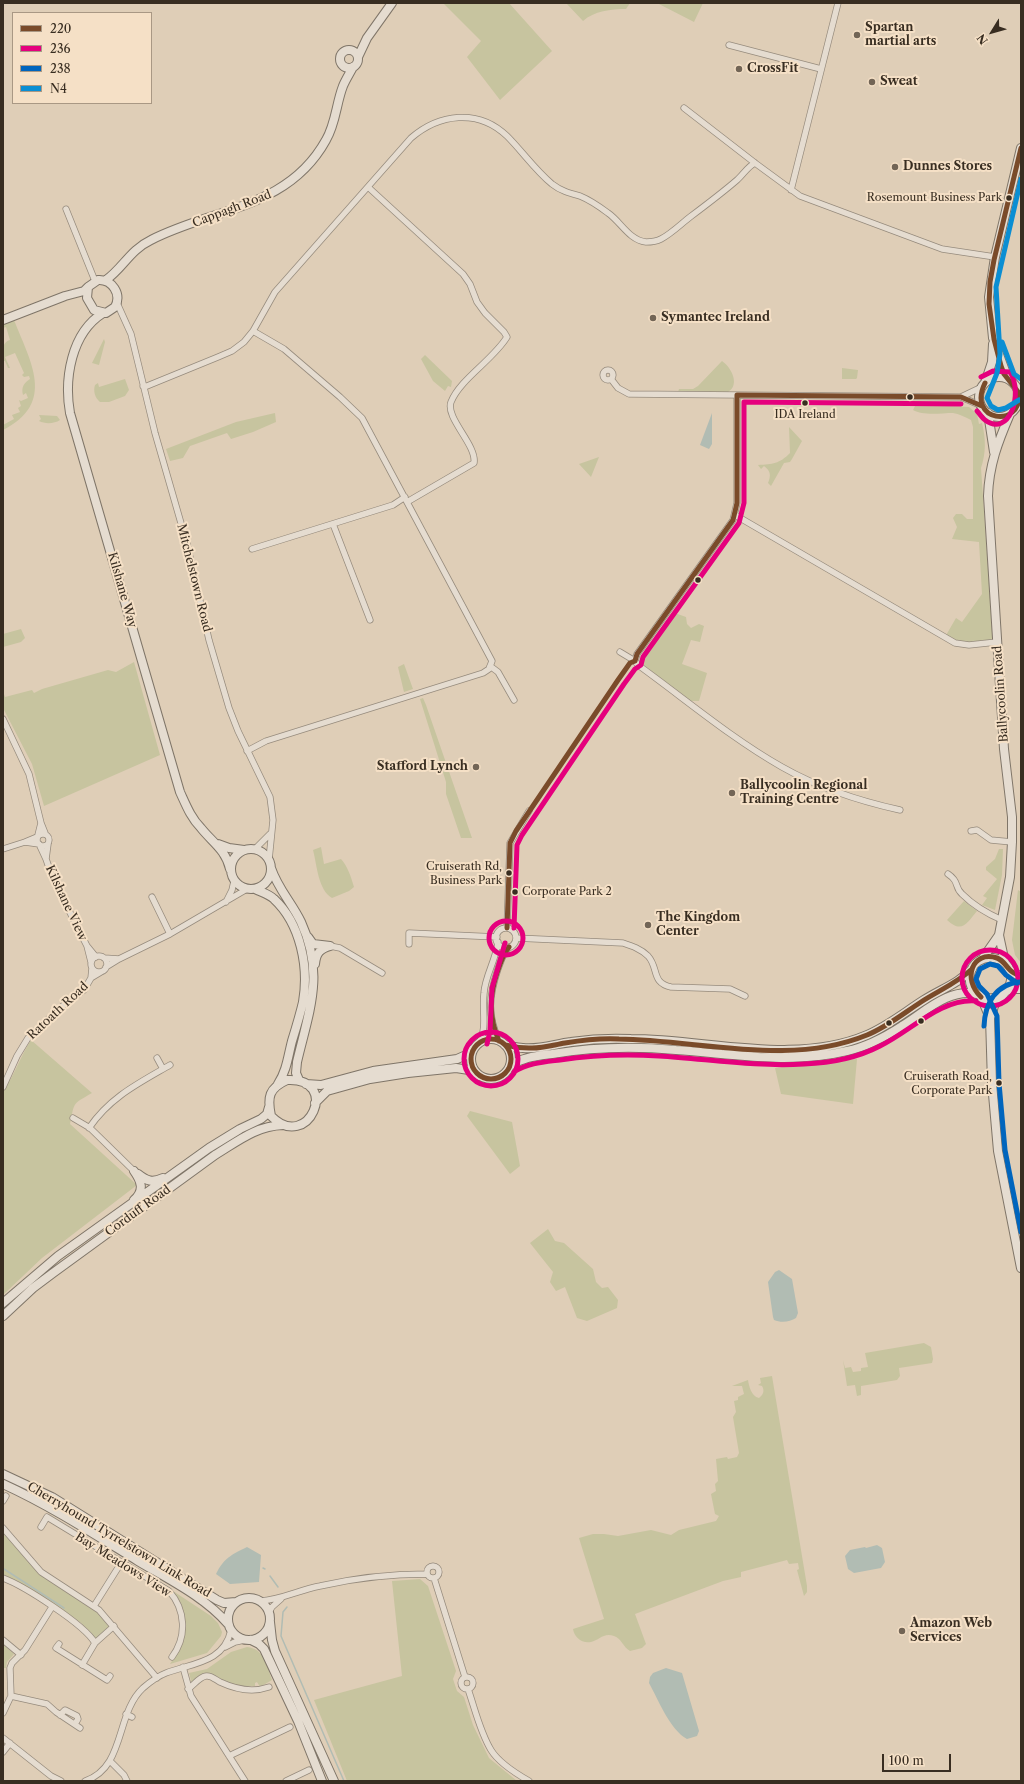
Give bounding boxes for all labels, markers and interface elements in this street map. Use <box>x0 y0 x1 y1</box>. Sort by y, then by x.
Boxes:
legend <box>12 12 152 104</box>
north arrow <box>972 12 1012 52</box>
text: 220 <box>50 21 71 36</box>
place label: Spartan martial arts <box>865 21 936 49</box>
marker: Spartan martial arts <box>852 30 862 40</box>
text: N <box>974 31 991 47</box>
text: 236 <box>50 41 71 56</box>
text: 238 <box>50 61 71 76</box>
place label: CrossFit <box>747 62 798 76</box>
marker: CrossFit <box>734 64 744 74</box>
place label: Sweat <box>880 75 918 89</box>
marker: Sweat <box>867 77 877 87</box>
text: N4 <box>50 81 67 96</box>
place label: Dunnes Stores <box>903 160 992 174</box>
marker: Dunnes Stores <box>890 162 900 172</box>
street label: Cappagh Road <box>190 187 274 231</box>
place label: Rosemount Business Park <box>867 191 1002 205</box>
marker: Rosemount Business Park <box>1004 193 1014 203</box>
place label: Symantec Ireland <box>661 311 770 325</box>
marker: Symantec Ireland <box>648 313 658 323</box>
unlabelled marker <box>905 392 915 402</box>
marker: IDA Ireland <box>800 398 810 408</box>
place label: IDA Ireland <box>774 408 836 422</box>
street label: Mitchelstown Road <box>174 522 214 634</box>
street label: Kilshane Way <box>104 551 140 629</box>
unlabelled marker <box>693 575 703 585</box>
street label: Ballycoolin Road <box>990 645 1012 743</box>
place label: Stafford Lynch <box>377 760 468 774</box>
marker: Stafford Lynch <box>471 762 481 772</box>
place label: Ballycoolin Regional Training Centre <box>740 779 868 807</box>
marker: Ballycoolin Regional Training Centre <box>727 788 737 798</box>
place label: Cruiserath Rd, Business Park <box>426 860 502 886</box>
street label: Kilshane View <box>42 863 90 943</box>
marker: Cruiserath Rd, Business Park <box>504 868 514 878</box>
place label: Corporate Park 2 <box>522 885 612 899</box>
marker: Corporate Park 2 <box>510 887 520 897</box>
place label: The Kingdom Center <box>656 911 740 939</box>
marker: The Kingdom Center <box>643 920 653 930</box>
street label: Ratoath Road <box>25 979 91 1043</box>
unlabelled marker <box>916 1016 926 1026</box>
unlabelled marker <box>884 1018 894 1028</box>
place label: Cruiserath Road, Corporate Park <box>904 1070 992 1096</box>
marker: Cruiserath Road, Corporate Park <box>994 1078 1004 1088</box>
street label: Corduff Road <box>102 1182 174 1240</box>
street label: Cherryhound Tyrrelstown Link Road <box>25 1479 213 1601</box>
street label: Bay Meadows View <box>72 1530 174 1600</box>
place label: Amazon Web Services <box>910 1617 992 1645</box>
marker: Amazon Web Services <box>897 1626 907 1636</box>
scale bar <box>884 1746 953 1772</box>
text: 100 m <box>889 1753 924 1768</box>

